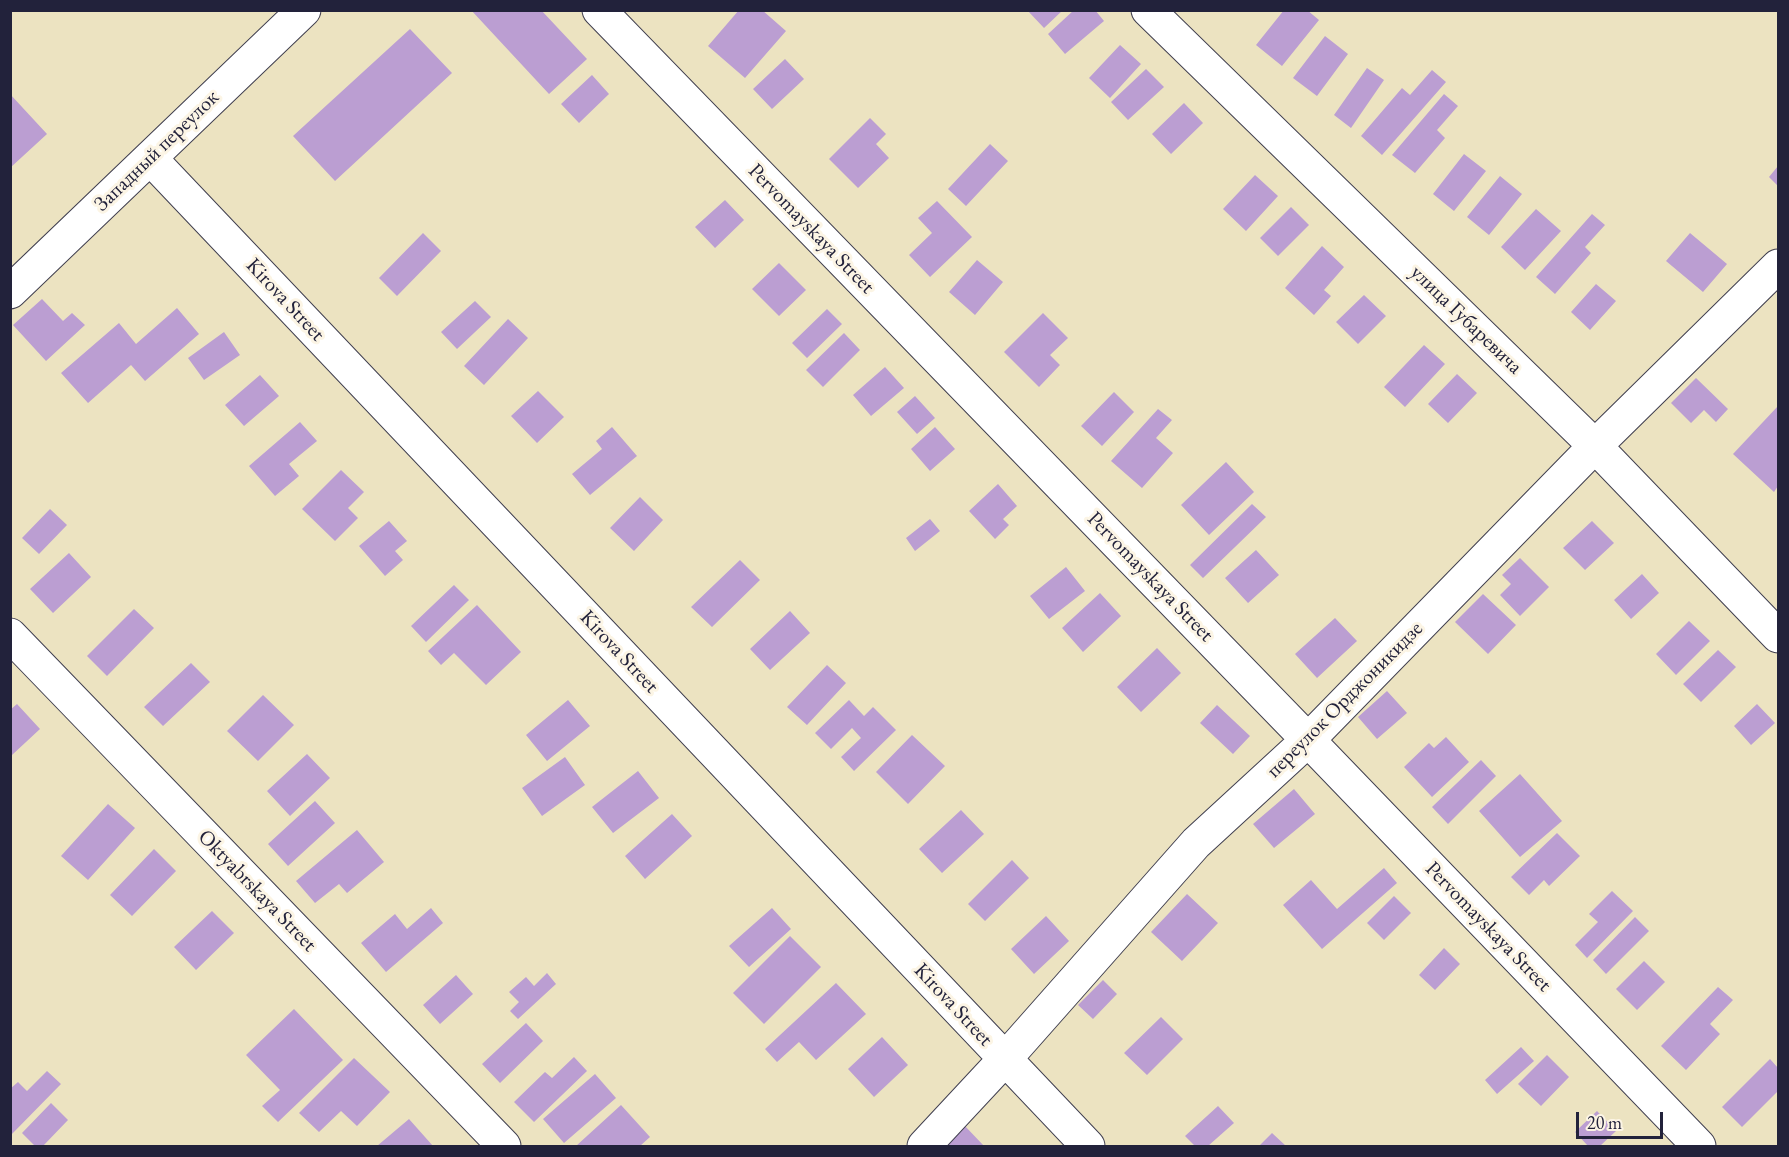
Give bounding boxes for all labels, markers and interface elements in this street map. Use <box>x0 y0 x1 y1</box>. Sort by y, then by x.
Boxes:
street label: Западный переулок <box>89 85 225 217</box>
street label: Pervomayskaya Street <box>743 159 879 299</box>
street label: Kirova Street <box>240 253 330 347</box>
street label: улица Губаревича <box>1405 260 1527 380</box>
street label: Pervomayskaya Street <box>1082 507 1218 647</box>
street label: Kirova Street <box>574 605 664 699</box>
street label: переулок Орджоникидзе <box>1262 617 1428 783</box>
street label: Oktyabrskaya Street <box>192 825 322 957</box>
street label: Pervomayskaya Street <box>1420 857 1556 997</box>
street label: Kirova Street <box>908 958 998 1052</box>
scale bar <box>1579 1100 1666 1138</box>
text: 20 m <box>1587 1111 1622 1134</box>

